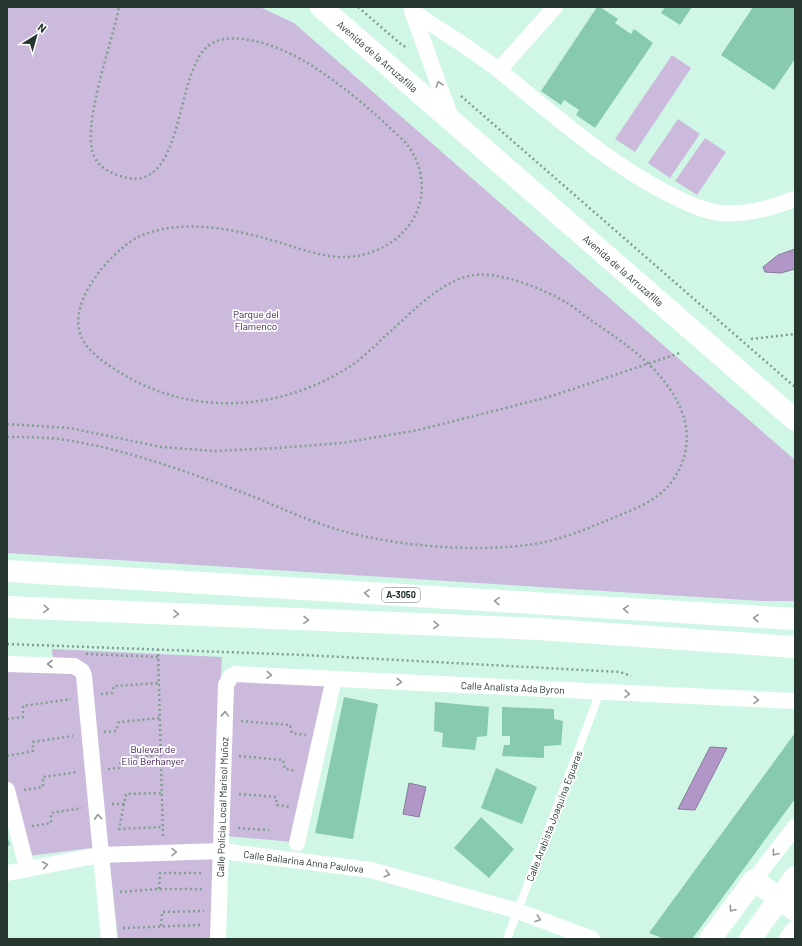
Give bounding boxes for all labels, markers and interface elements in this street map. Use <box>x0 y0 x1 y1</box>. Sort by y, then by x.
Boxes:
north arrow <box>16 16 56 56</box>
street label: Avenida de la Arruzafilla <box>335 18 420 95</box>
text: N <box>35 20 49 35</box>
one-way arrow <box>435 81 444 88</box>
street label: Avenida de la Arruzafilla <box>581 232 666 309</box>
park label: Parque del Flamenco <box>233 308 279 332</box>
road number: A-3050 <box>382 588 420 602</box>
one-way arrow <box>364 589 370 598</box>
one-way arrow <box>494 597 500 606</box>
one-way arrow <box>43 605 49 613</box>
one-way arrow <box>623 605 629 614</box>
one-way arrow <box>173 610 179 619</box>
one-way arrow <box>753 613 759 622</box>
one-way arrow <box>303 615 309 624</box>
one-way arrow <box>433 621 439 629</box>
one-way arrow <box>47 660 53 668</box>
one-way arrow <box>266 671 272 679</box>
one-way arrow <box>396 677 402 686</box>
street label: Calle Analista Ada Byron <box>461 679 565 696</box>
one-way arrow <box>624 689 630 698</box>
one-way arrow <box>753 696 759 704</box>
one-way arrow <box>221 711 230 717</box>
street label: Calle Policía Local Marisol Muñoz <box>214 736 230 877</box>
park label: Bulevar de Elio Berhanyer <box>122 743 185 767</box>
street label: Calle Arabista Joaquina Eguaras <box>523 749 585 883</box>
one-way arrow <box>93 814 102 820</box>
one-way arrow <box>171 848 177 856</box>
street label: Calle Bailarina Anna Paulova <box>243 848 364 875</box>
one-way arrow <box>772 849 779 856</box>
one-way arrow <box>42 861 48 870</box>
one-way arrow <box>383 869 390 878</box>
one-way arrow <box>730 905 737 912</box>
one-way arrow <box>534 914 541 922</box>

